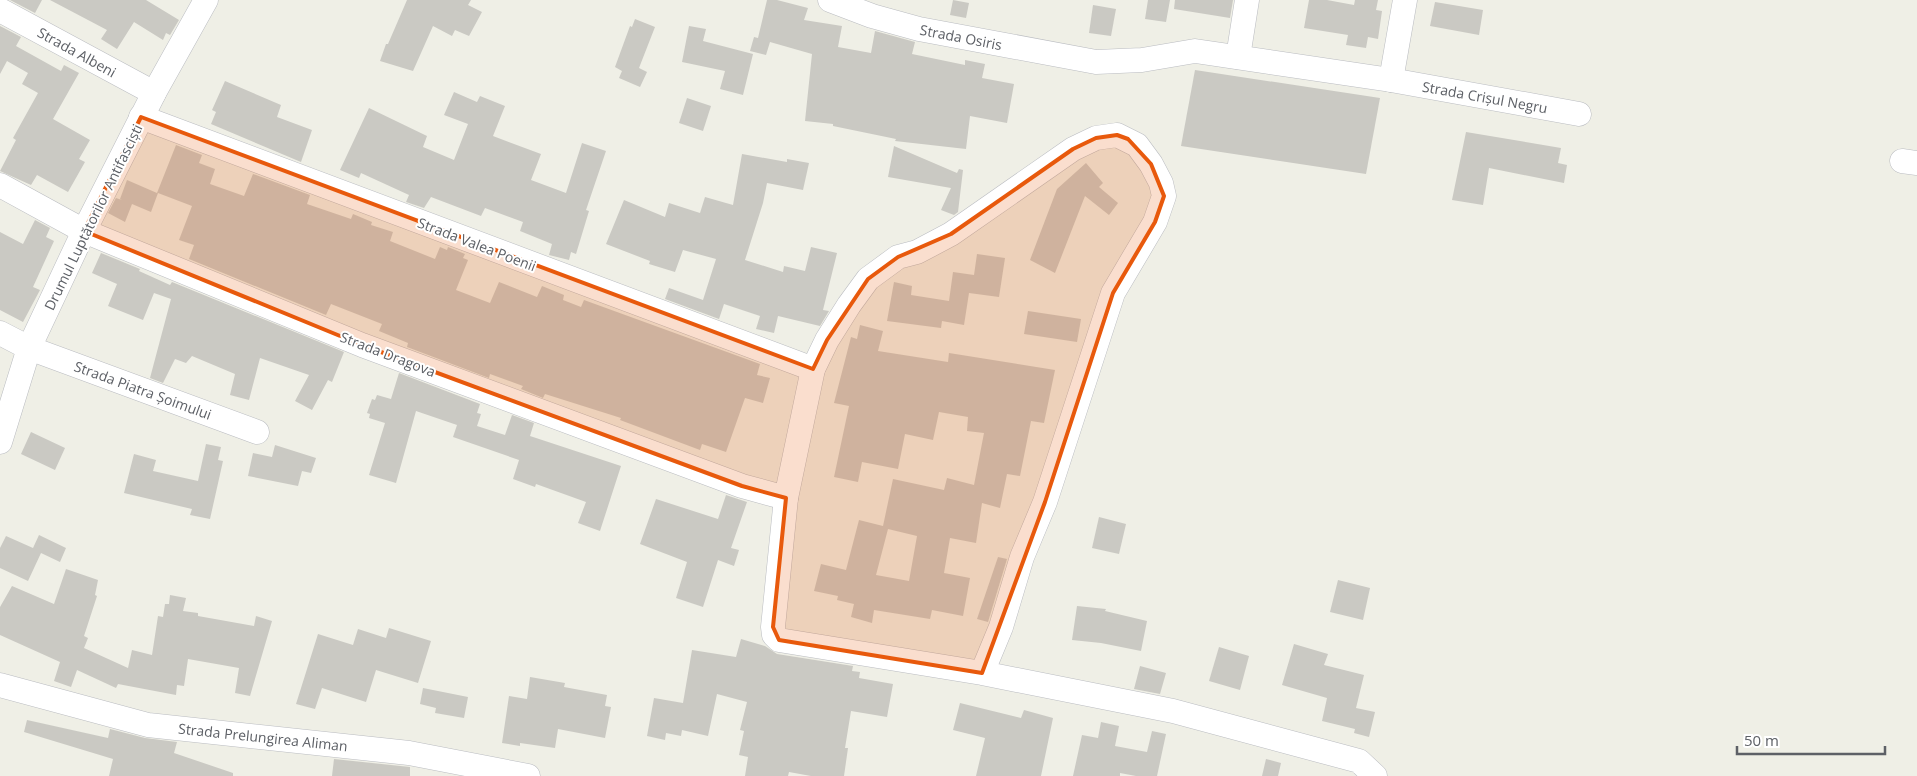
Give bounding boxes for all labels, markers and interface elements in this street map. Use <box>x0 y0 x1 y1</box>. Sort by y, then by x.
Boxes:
street label: Strada Osiris <box>918 20 1004 54</box>
street label: Strada Albeni <box>34 23 120 81</box>
street label: Strada Crișul Negru <box>1421 77 1549 117</box>
street label: Drumul Luptătorilor Antifasciști <box>40 121 146 313</box>
street label: Strada Valea Poenii <box>415 213 539 275</box>
street label: Strada Dragova <box>338 327 438 381</box>
street label: Strada Piatra Șoimului <box>72 356 214 424</box>
street label: Strada Prelungirea Aliman <box>177 719 349 755</box>
scale bar <box>1737 724 1884 756</box>
text: 50 m <box>1744 730 1779 750</box>

